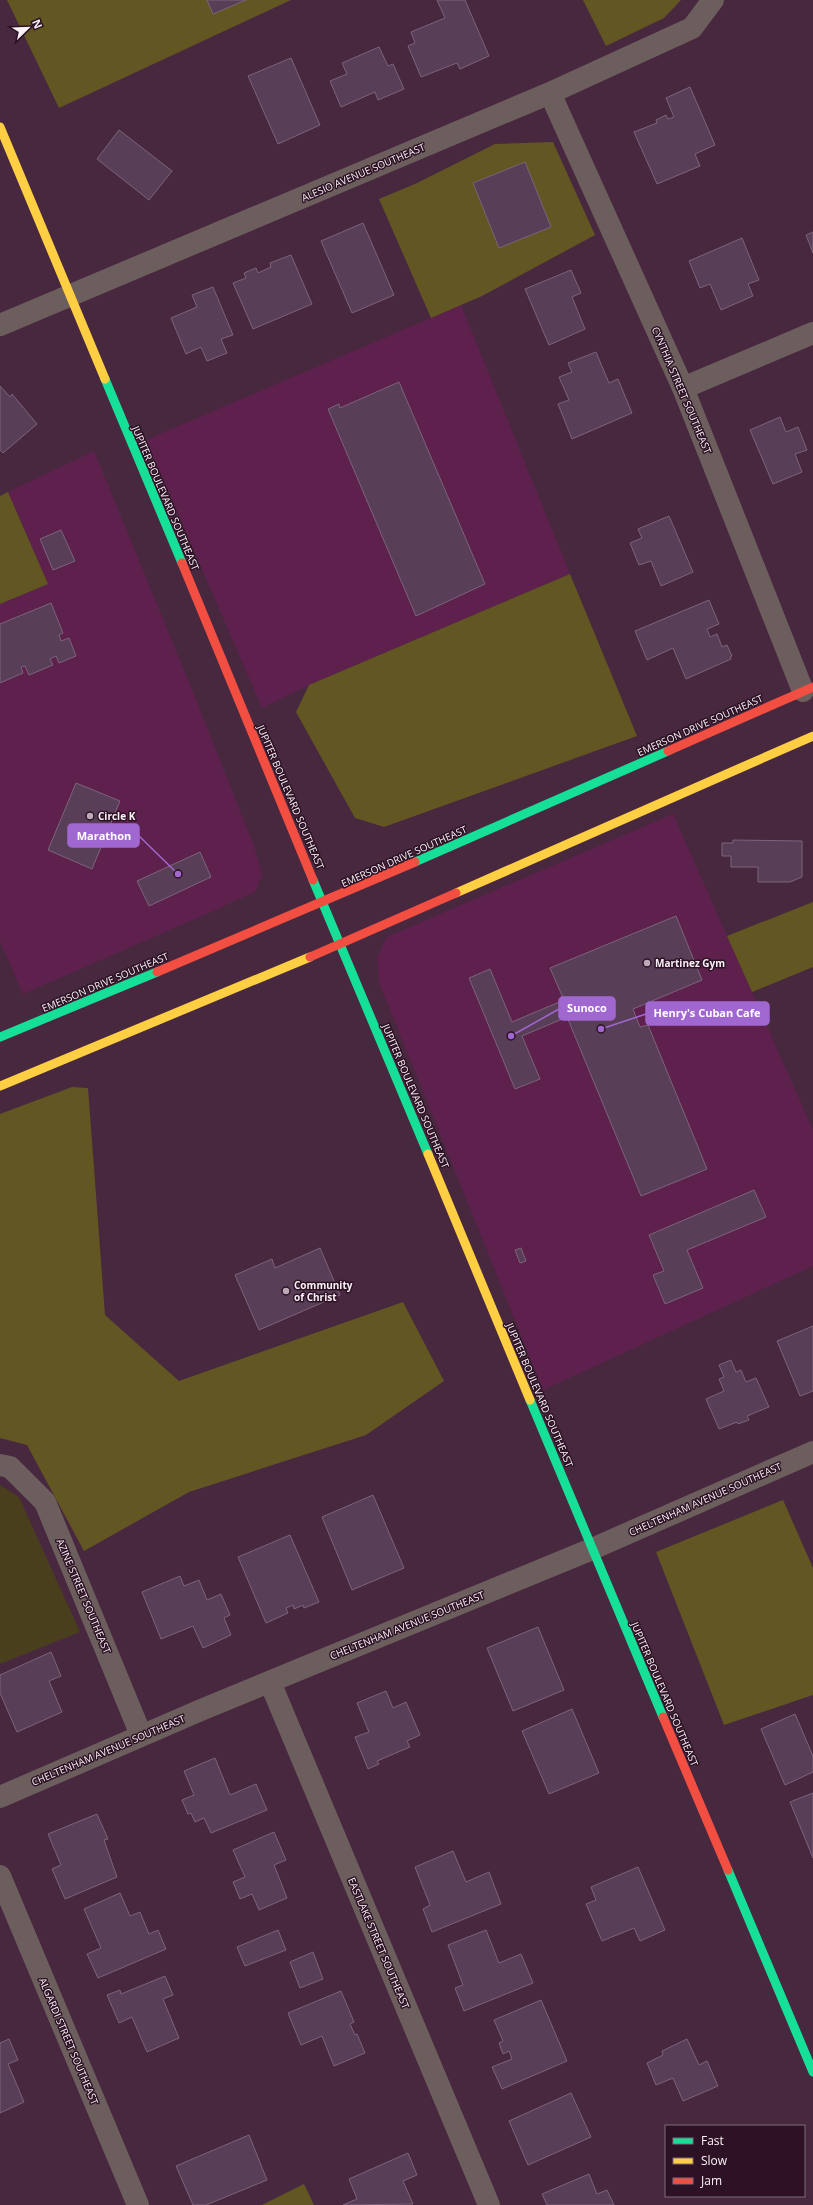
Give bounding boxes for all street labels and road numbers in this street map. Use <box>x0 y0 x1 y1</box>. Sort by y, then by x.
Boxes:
street label: ALESIO AVENUE SOUTHEAST <box>299 139 427 204</box>
street label: CYNTHIA STREET SOUTHEAST <box>649 324 715 456</box>
street label: JUPITER BOULEVARD SOUTHEAST <box>129 423 203 573</box>
street label: EMERSON DRIVE SOUTHEAST <box>635 691 766 759</box>
street label: JUPITER BOULEVARD SOUTHEAST <box>254 722 328 872</box>
street label: EMERSON DRIVE SOUTHEAST <box>339 822 470 890</box>
street label: EMERSON DRIVE SOUTHEAST <box>40 949 171 1015</box>
street label: JUPITER BOULEVARD SOUTHEAST <box>379 1021 453 1171</box>
street label: JUPITER BOULEVARD SOUTHEAST <box>503 1320 577 1470</box>
street label: CHELTENHAM AVENUE SOUTHEAST <box>627 1459 784 1539</box>
street label: AZINE STREET SOUTHEAST <box>53 1537 115 1656</box>
street label: CHELTENHAM AVENUE SOUTHEAST <box>328 1587 487 1662</box>
street label: JUPITER BOULEVARD SOUTHEAST <box>628 1619 702 1769</box>
street label: CHELTENHAM AVENUE SOUTHEAST <box>29 1711 187 1789</box>
street label: EASTLAKE STREET SOUTHEAST <box>345 1875 413 2011</box>
street label: ALGARDI STREET SOUTHEAST <box>36 1975 102 2107</box>

